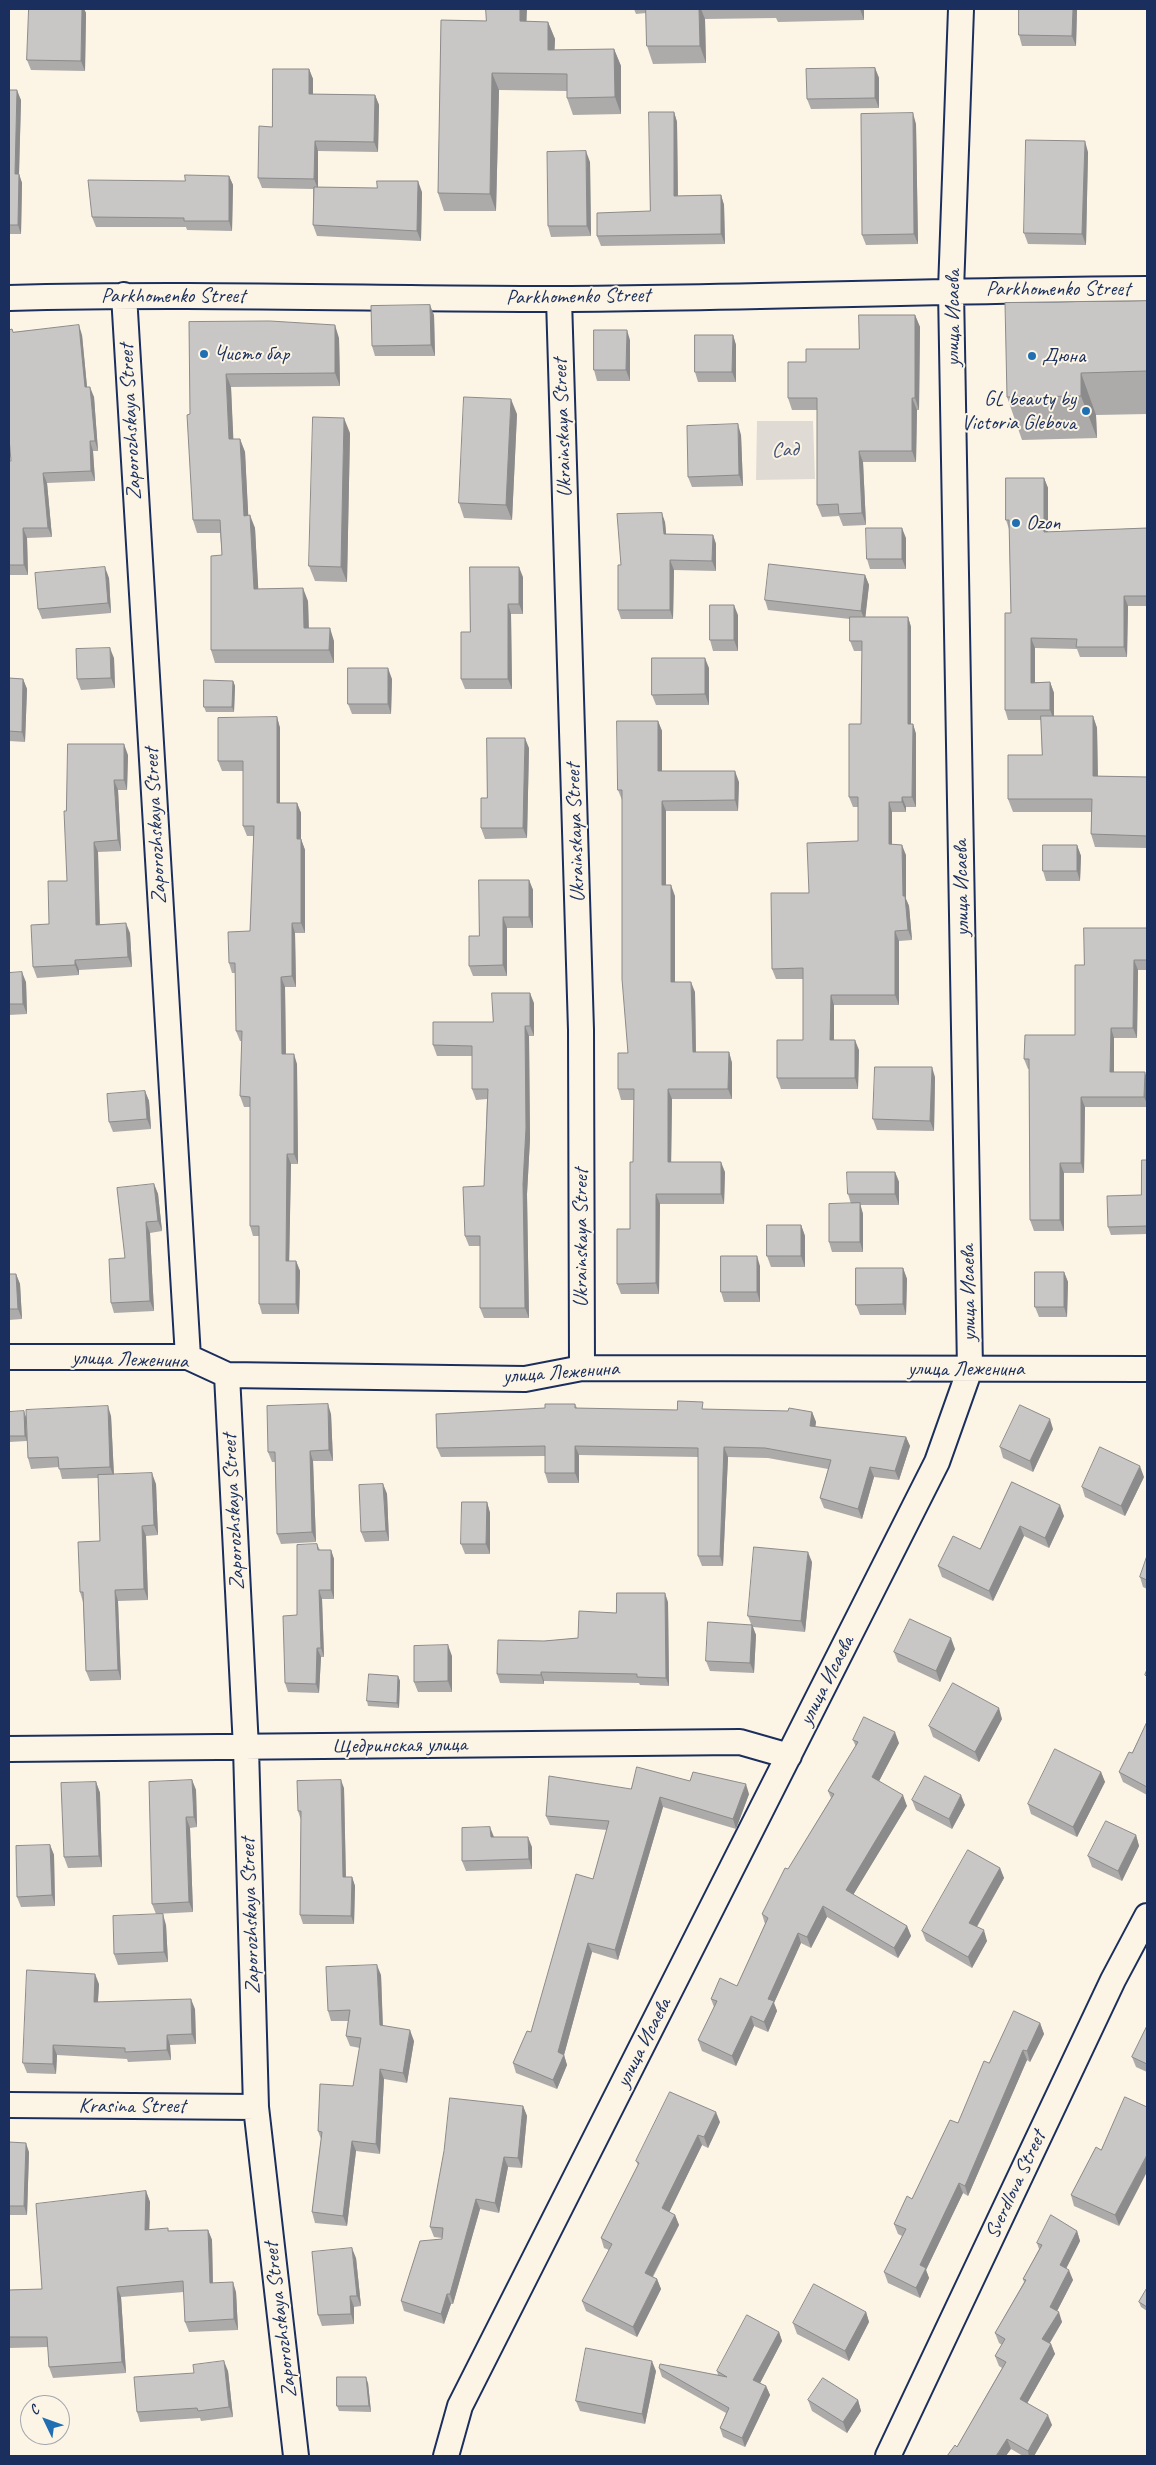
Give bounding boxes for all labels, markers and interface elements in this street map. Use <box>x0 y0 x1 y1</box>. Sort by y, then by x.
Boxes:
street label: улица Исаева <box>940 270 966 366</box>
street label: Parkhomenko Street <box>986 276 1130 302</box>
street label: Parkhomenko Street <box>101 283 245 309</box>
street label: Parkhomenko Street <box>506 283 650 311</box>
place label: Чисто бар <box>214 341 289 367</box>
street label: Zaporozhskaya Street <box>114 343 148 501</box>
place label: Дюна <box>1042 343 1085 369</box>
marker: Чисто бар <box>198 348 210 360</box>
marker: Дюна <box>1026 350 1038 362</box>
street label: Ukrainskaya Street <box>548 358 578 498</box>
place label: GL beauty by Victoria Glebova <box>961 386 1076 436</box>
marker: GL beauty by Victoria Glebova <box>1080 405 1092 417</box>
park label: Сад <box>772 437 798 463</box>
place label: Ozon <box>1026 510 1061 536</box>
marker: Ozon <box>1010 517 1022 529</box>
street label: Zaporozhskaya Street <box>139 747 173 905</box>
street label: Ukrainskaya Street <box>561 763 591 903</box>
street label: улица Исаева <box>949 839 975 937</box>
street label: Ukrainskaya Street <box>568 1169 594 1307</box>
street label: улица Исаева <box>956 1244 982 1342</box>
street label: улица Леженина <box>71 1345 189 1375</box>
street label: улица Леженина <box>502 1356 620 1390</box>
street label: улица Леженина <box>908 1356 1024 1382</box>
street label: Zaporozhskaya Street <box>217 1433 251 1591</box>
street label: улица Исаева <box>794 1632 860 1730</box>
street label: Щедринская улица <box>333 1732 467 1760</box>
street label: Zaporozhskaya Street <box>236 1837 266 1995</box>
street label: улица Исаева <box>611 1994 677 2092</box>
street label: Krasina Street <box>78 2093 186 2119</box>
street label: Sverdlova Street <box>980 2127 1052 2243</box>
street label: Zaporozhskaya Street <box>259 2241 303 2399</box>
north arrow <box>20 2395 70 2445</box>
text: С <box>26 2402 43 2419</box>

